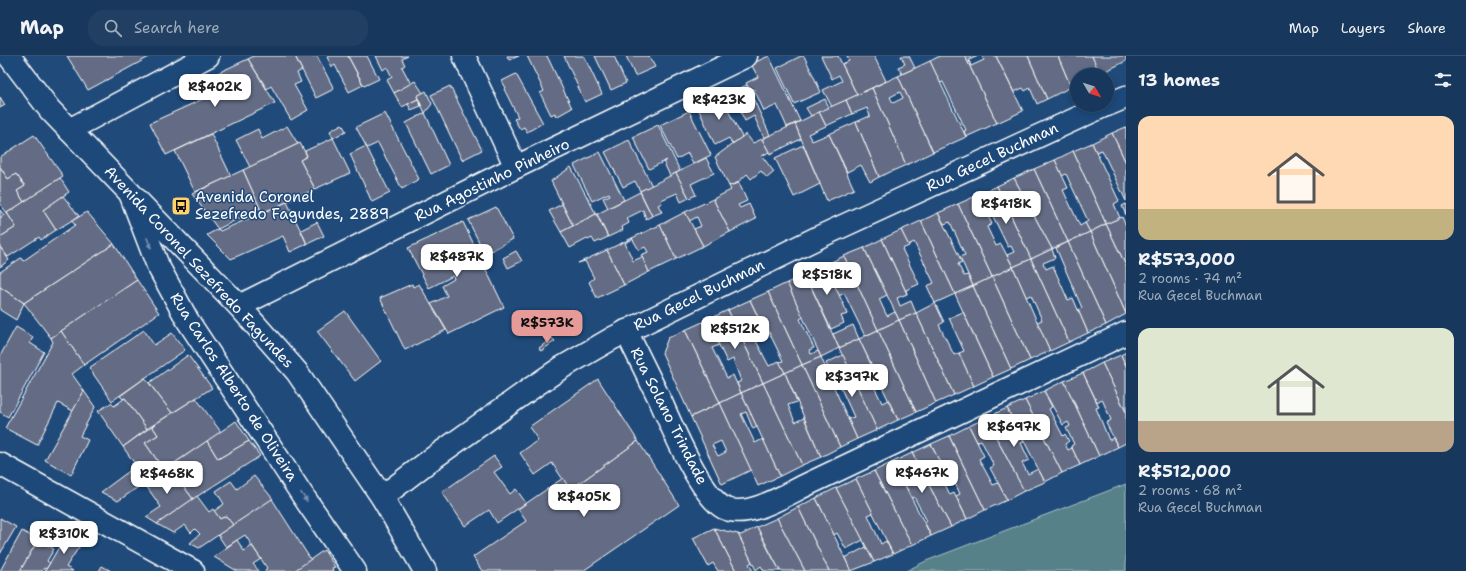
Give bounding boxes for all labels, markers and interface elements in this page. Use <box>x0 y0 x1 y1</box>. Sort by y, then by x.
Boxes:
search box <box>88 10 368 46</box>
text: Map <box>20 15 64 40</box>
icon: search <box>102 17 124 39</box>
text: Search here <box>134 18 220 38</box>
text: Map <box>1289 19 1319 37</box>
text: Layers <box>1341 19 1385 37</box>
text: Share <box>1407 19 1446 37</box>
north arrow <box>1070 68 1114 112</box>
map controls <box>1070 68 1114 112</box>
text: 13 homes <box>1138 69 1220 91</box>
icon: filters <box>1432 69 1454 91</box>
pin: R$402K <box>182 74 248 108</box>
text: R$402K <box>188 78 242 95</box>
pin: R$423K <box>686 87 752 121</box>
text: R$423K <box>692 91 746 108</box>
street label: Rua Gecel Buchman <box>923 118 1061 196</box>
street label: Rua Agostinho Pinheiro <box>411 134 573 226</box>
icon: home <box>1260 142 1332 214</box>
street label: Avenida Coronel Sezefredo Fagundes <box>100 162 298 372</box>
place label: Avenida Coronel Sezefredo Fagundes, 2889 <box>195 187 389 224</box>
pin: R$418K <box>973 191 1039 225</box>
bus stop icon: Avenida Coronel Sezefredo Fagundes, 2889 <box>170 195 192 217</box>
text: R$418K <box>981 195 1031 212</box>
one-way arrow <box>147 237 153 249</box>
pin: R$487K <box>424 244 490 278</box>
text: R$487K <box>430 248 484 265</box>
text: R$573,000 <box>1138 248 1235 270</box>
street label: Rua Gecel Buchman <box>630 255 768 335</box>
pin: R$518K <box>794 262 860 296</box>
text: R$518K <box>802 266 852 283</box>
text: 2 rooms · 74 m² <box>1138 270 1242 287</box>
text: Rua Gecel Buchman <box>1138 287 1262 304</box>
street label: Rua Carlos Alberto de Oliveira <box>165 289 303 486</box>
pin: R$573K <box>514 310 580 344</box>
text: R$573K <box>520 314 574 331</box>
pin: R$512K <box>702 316 768 350</box>
text: R$512K <box>710 320 760 337</box>
street label: Rua Solano Trindade <box>626 344 712 488</box>
icon: home <box>1260 354 1332 426</box>
pin: R$397K <box>819 364 885 398</box>
text: R$397K <box>825 368 879 385</box>
pin: R$697K <box>981 414 1047 448</box>
text: R$697K <box>987 418 1041 435</box>
pin: R$467K <box>889 460 955 494</box>
text: R$512,000 <box>1138 460 1231 482</box>
pin: R$468K <box>134 461 200 495</box>
text: R$467K <box>895 464 949 481</box>
text: R$468K <box>140 465 194 482</box>
text: 2 rooms · 68 m² <box>1138 482 1242 499</box>
pin: R$405K <box>551 484 617 518</box>
text: R$405K <box>557 488 611 505</box>
one-way arrow <box>300 491 308 502</box>
text: Rua Gecel Buchman <box>1138 499 1262 516</box>
pin: R$310K <box>31 521 97 555</box>
text: R$310K <box>39 525 89 542</box>

